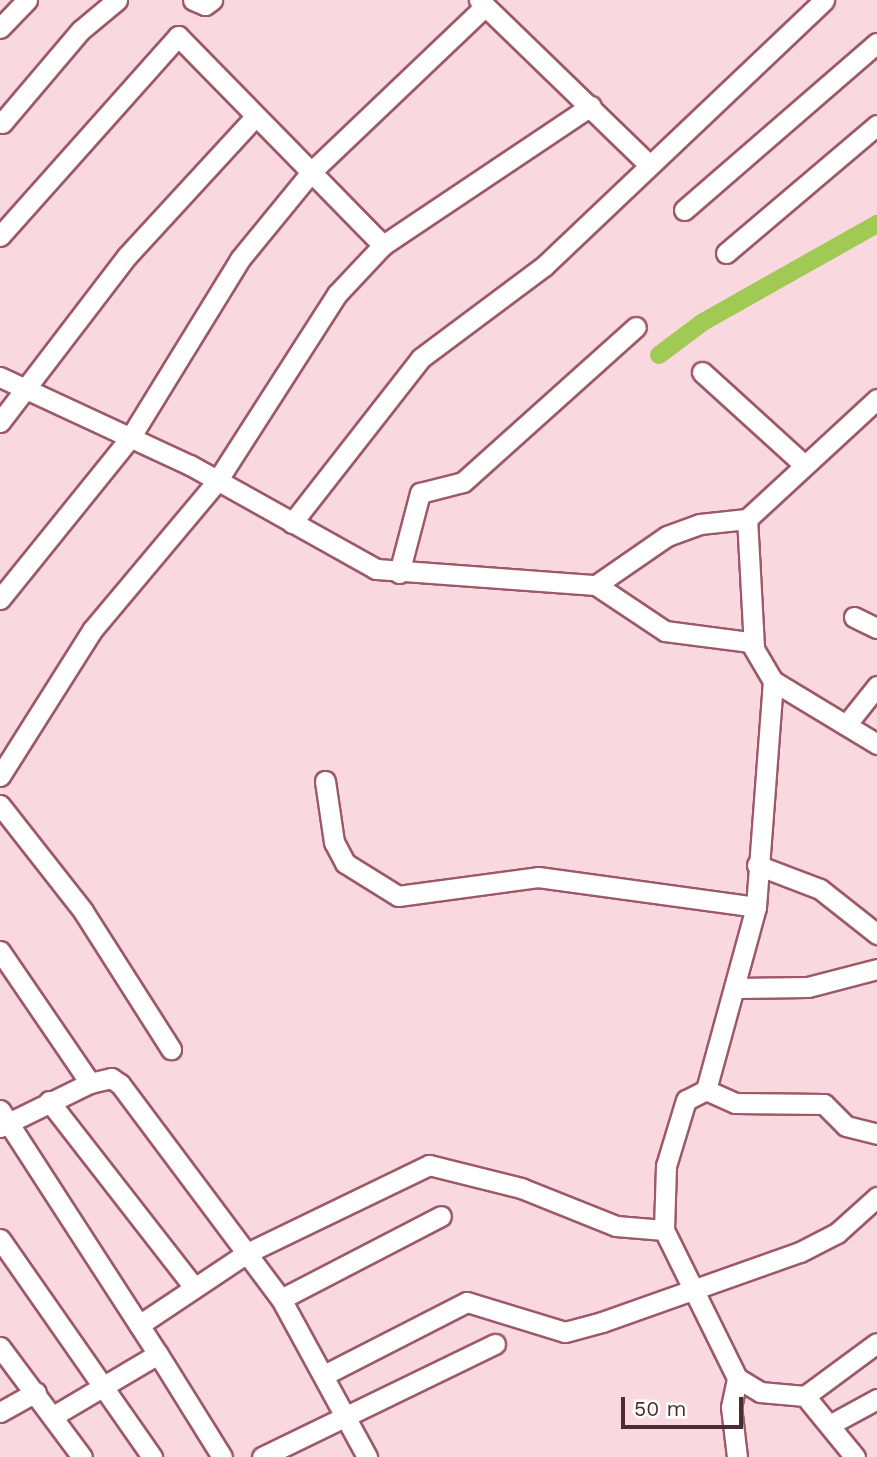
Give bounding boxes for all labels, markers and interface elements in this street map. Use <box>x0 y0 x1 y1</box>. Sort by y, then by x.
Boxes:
scale bar <box>625 1384 748 1428</box>
text: 50 m <box>634 1396 686 1421</box>

